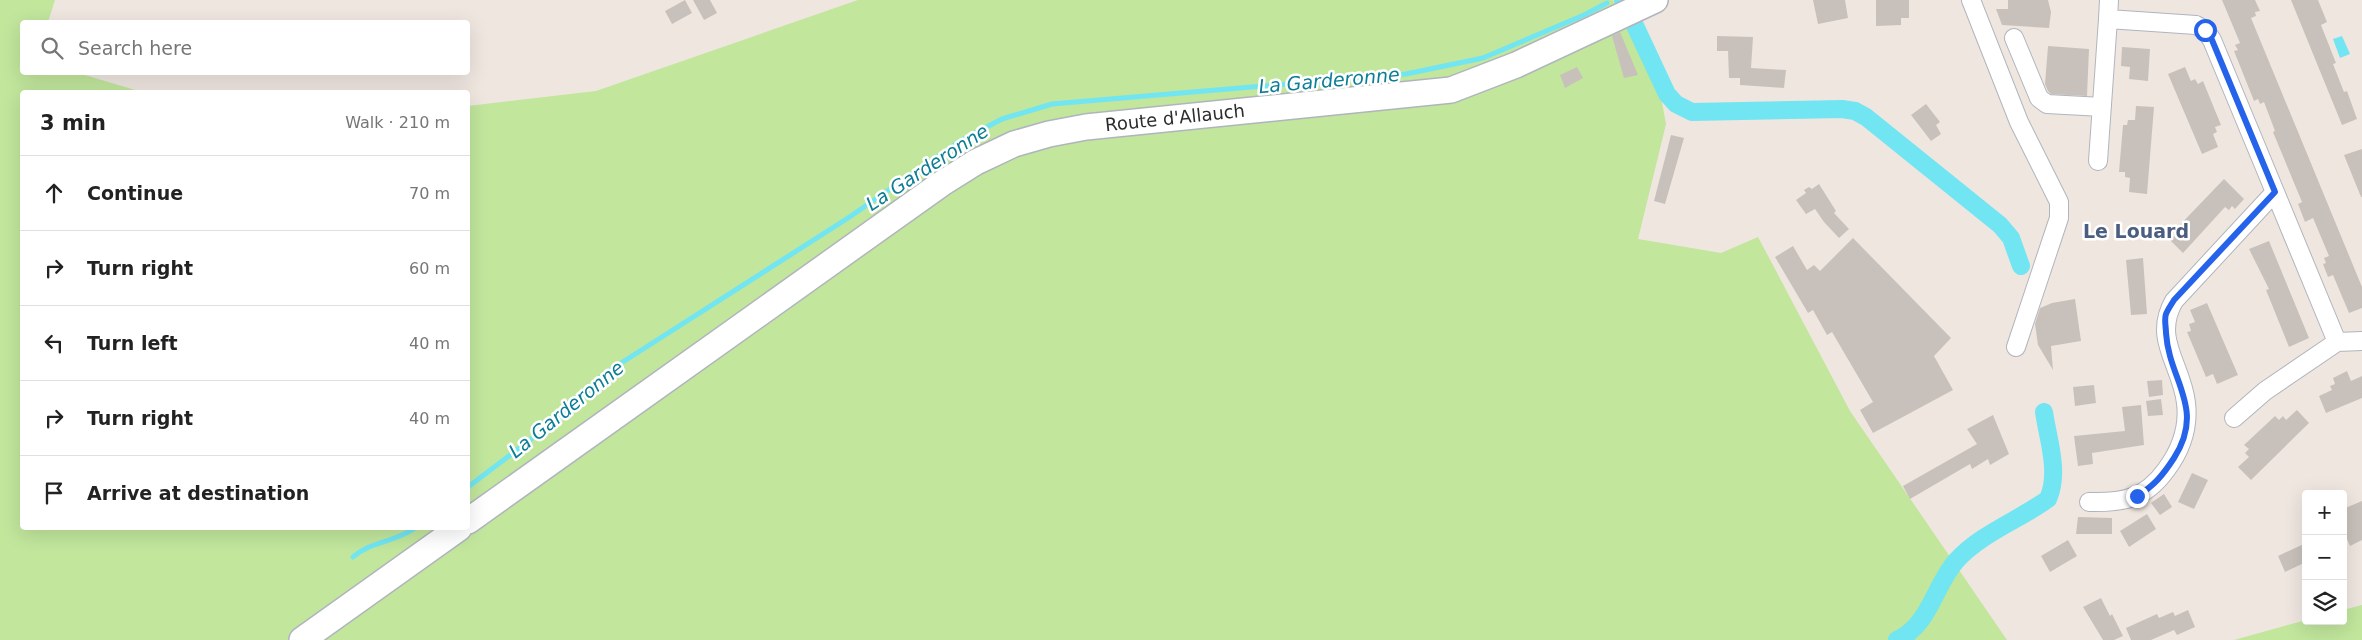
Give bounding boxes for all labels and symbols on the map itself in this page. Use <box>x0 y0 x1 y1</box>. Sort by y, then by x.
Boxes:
route start <box>2194 19 2217 42</box>
water label: La Garderonne <box>1258 63 1400 97</box>
street label: Route d'Allauch <box>1104 100 1246 135</box>
water label: La Garderonne <box>862 119 992 215</box>
district label: Le Louard <box>2083 220 2189 242</box>
water label: La Garderonne <box>504 356 628 462</box>
route end <box>2126 485 2149 508</box>

